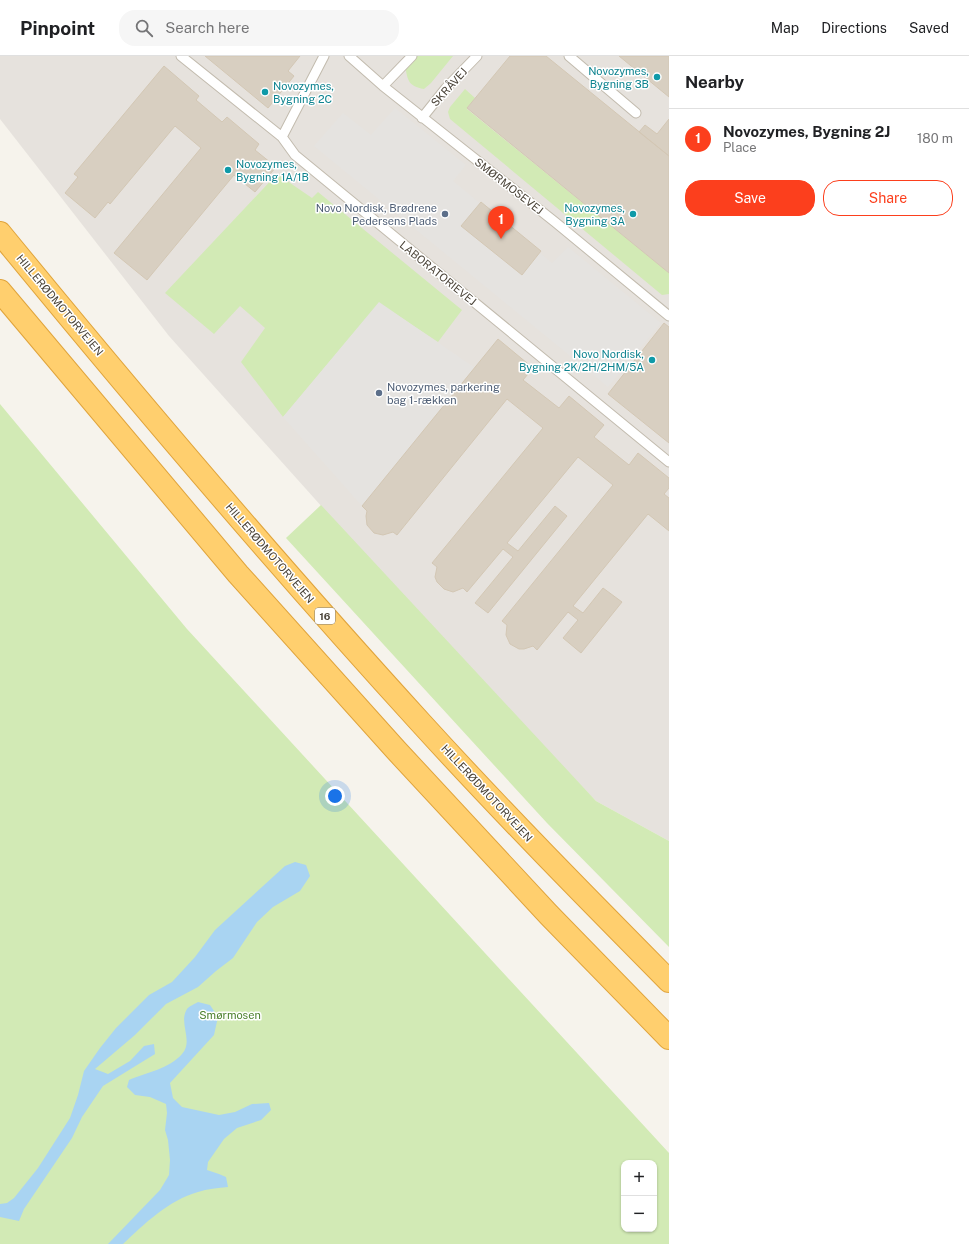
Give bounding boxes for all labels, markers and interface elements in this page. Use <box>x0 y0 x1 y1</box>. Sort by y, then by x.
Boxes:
search box <box>119 10 399 46</box>
text: Pinpoint <box>20 17 95 39</box>
icon: search <box>133 17 155 39</box>
text: Search here <box>165 19 249 36</box>
text: Map <box>771 20 799 36</box>
text: Directions <box>821 20 887 36</box>
text: Saved <box>909 20 949 36</box>
street label: SKRÅVEJ <box>428 65 469 109</box>
place label: Novozymes, Bygning 3B <box>588 65 649 90</box>
marker: Novozymes, Bygning 3B <box>652 72 662 82</box>
text: Nearby <box>685 72 744 92</box>
place label: Novozymes, Bygning 2C <box>273 80 334 105</box>
marker: Novozymes, Bygning 2C <box>260 87 270 97</box>
text: Novozymes, Bygning 2J <box>723 123 890 140</box>
text: 1 <box>695 131 701 146</box>
text: 180 m <box>917 131 953 146</box>
text: Place <box>723 140 757 155</box>
street label: SMØRMOSEVEJ <box>472 156 546 216</box>
place label: Novozymes, Bygning 1A/1B <box>236 158 309 183</box>
marker: Novozymes, Bygning 1A/1B <box>223 165 233 175</box>
button: Save <box>685 180 815 216</box>
button: Share <box>823 180 953 216</box>
place label: Novo Nordisk, Brødrene Pedersens Plads <box>316 202 437 227</box>
place label: Novozymes, Bygning 3A <box>564 202 625 227</box>
pin: 1 <box>488 206 514 239</box>
marker: Novo Nordisk, Brødrene Pedersens Plads <box>440 209 450 219</box>
marker: Novozymes, Bygning 3A <box>628 209 638 219</box>
street label: LABORATORIEVEJ <box>397 239 479 307</box>
street label: HILLERØDMOTORVEJEN <box>14 252 106 358</box>
place label: Novo Nordisk, Bygning 2K/2H/2HM/5A <box>519 348 644 373</box>
marker: Novo Nordisk, Bygning 2K/2H/2HM/5A <box>647 355 657 365</box>
place label: Novozymes, parkering bag 1-rækken <box>387 381 500 406</box>
marker: Novozymes, parkering bag 1-rækken <box>374 388 384 398</box>
street label: HILLERØDMOTORVEJEN <box>223 501 317 605</box>
road number: 16 <box>315 608 335 624</box>
street label: HILLERØDMOTORVEJEN <box>439 742 535 844</box>
your location <box>325 786 345 806</box>
park label: Smørmosen <box>199 1009 261 1021</box>
map controls <box>621 1160 657 1232</box>
button: + <box>621 1160 657 1196</box>
button: − <box>621 1196 657 1232</box>

